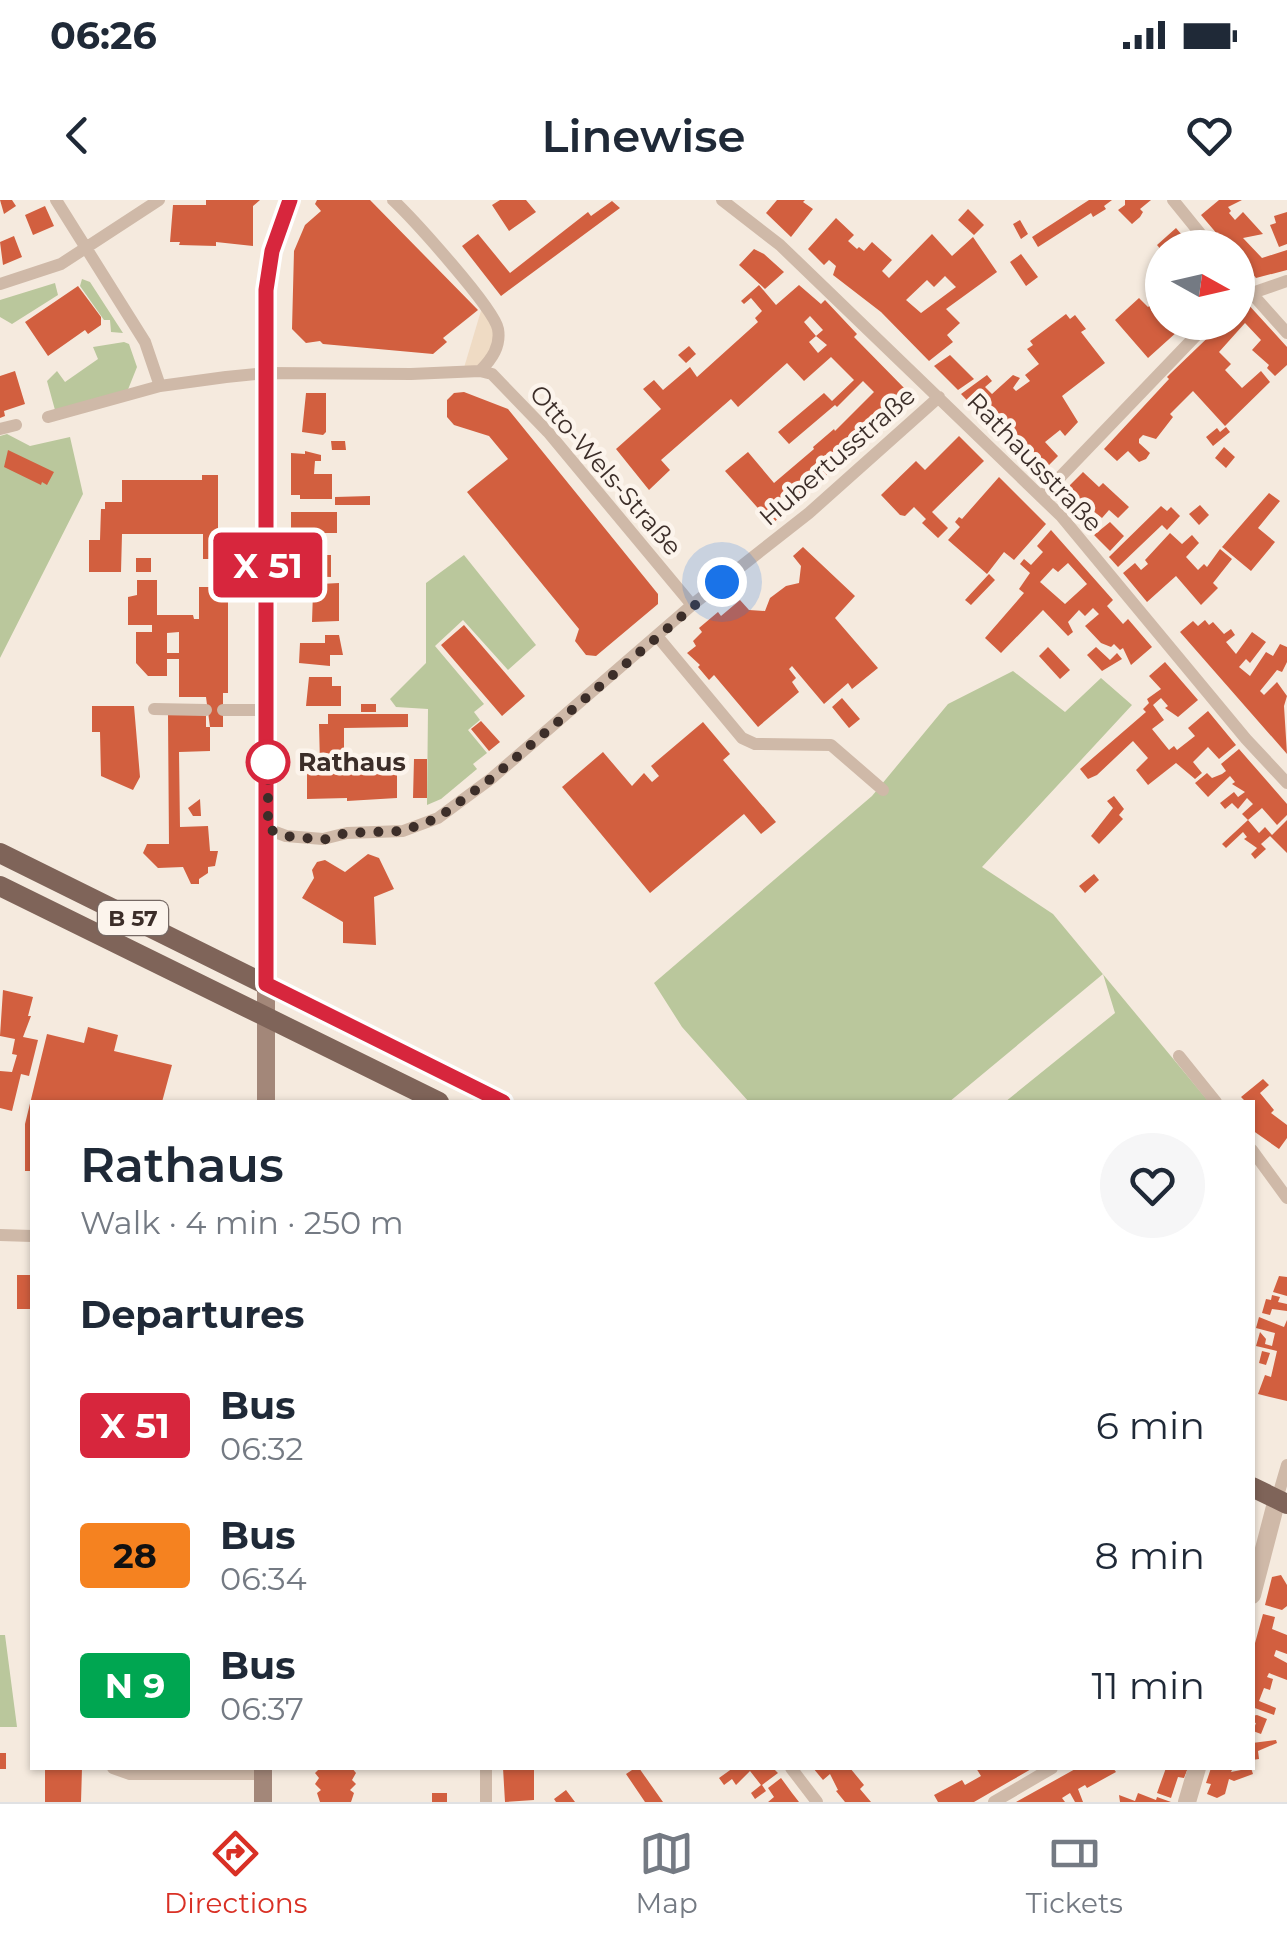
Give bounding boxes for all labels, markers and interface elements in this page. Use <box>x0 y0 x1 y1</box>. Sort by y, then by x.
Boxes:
text: 06:26 <box>50 12 157 59</box>
icon: back <box>50 108 105 163</box>
text: Linewise <box>542 108 745 163</box>
icon: heart <box>1182 108 1237 163</box>
north arrow <box>1145 230 1255 340</box>
map controls <box>1145 230 1255 340</box>
street label: Otto-Wels-Straße <box>524 379 688 561</box>
street label: Hubertusstraße <box>753 380 921 532</box>
street label: Rathausstraße <box>961 386 1109 538</box>
line badge: X 51 <box>198 532 338 598</box>
text: X 51 <box>233 544 303 587</box>
your location <box>697 557 747 607</box>
marker: Rathaus <box>247 741 289 783</box>
place label: Rathaus <box>298 747 406 777</box>
road number: B 57 <box>98 901 168 935</box>
button: heart <box>1100 1133 1205 1238</box>
text: Rathaus <box>80 1136 284 1194</box>
text: Walk · 4 min · 250 m <box>80 1203 404 1242</box>
text: Departures <box>80 1291 304 1338</box>
text: Bus <box>220 1382 295 1429</box>
text: 6 min <box>1096 1402 1205 1449</box>
text: X 51 <box>100 1404 170 1447</box>
text: 06:32 <box>220 1429 304 1468</box>
text: Bus <box>220 1512 295 1559</box>
text: 8 min <box>1095 1532 1205 1579</box>
text: 28 <box>113 1534 157 1577</box>
text: 06:34 <box>220 1559 307 1598</box>
text: Bus <box>220 1642 295 1689</box>
text: 11 min <box>1091 1662 1205 1709</box>
text: N 9 <box>105 1664 165 1707</box>
text: 06:37 <box>220 1689 304 1728</box>
tab: Directions <box>164 1826 307 1920</box>
tab: Map <box>635 1826 698 1920</box>
tab: Tickets <box>1026 1826 1123 1920</box>

